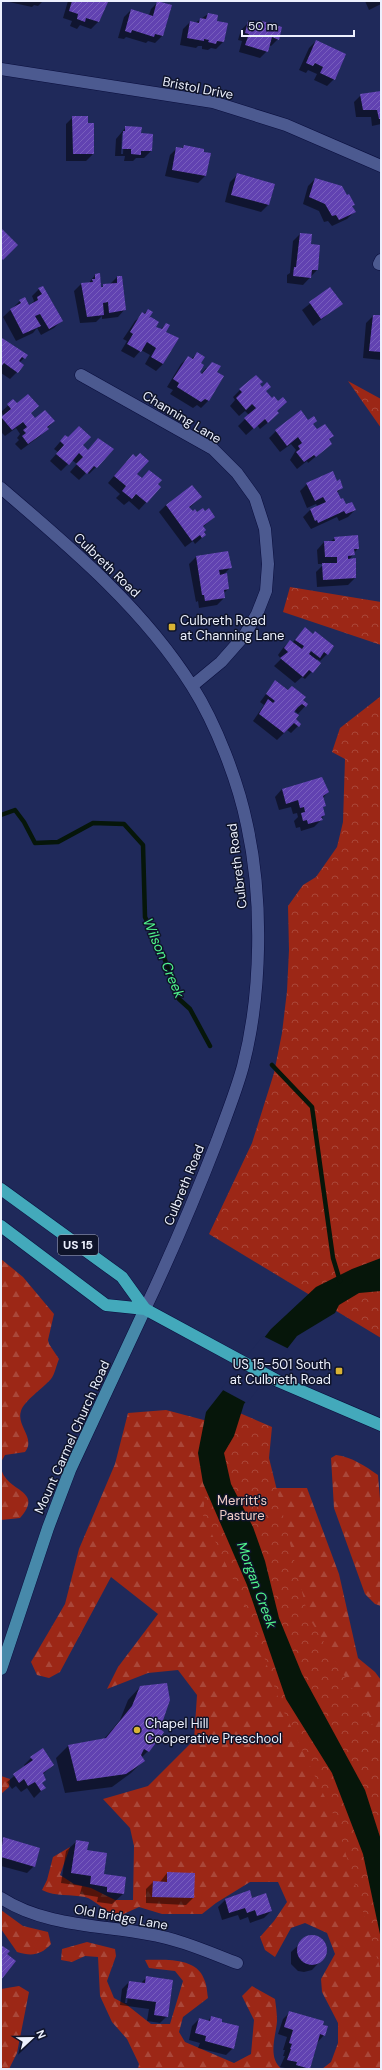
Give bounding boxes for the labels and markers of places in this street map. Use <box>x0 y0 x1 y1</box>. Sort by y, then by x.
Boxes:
place label: Culbreth Road at Channing Lane <box>180 612 284 644</box>
marker: Culbreth Road at Channing Lane <box>167 622 177 632</box>
place label: US 15-501 South at Culbreth Road <box>230 1356 331 1388</box>
marker: US 15-501 South at Culbreth Road <box>334 1366 344 1376</box>
place label: Chapel Hill Cooperative Preschool <box>145 1715 282 1747</box>
marker: Chapel Hill Cooperative Preschool <box>132 1725 142 1735</box>

